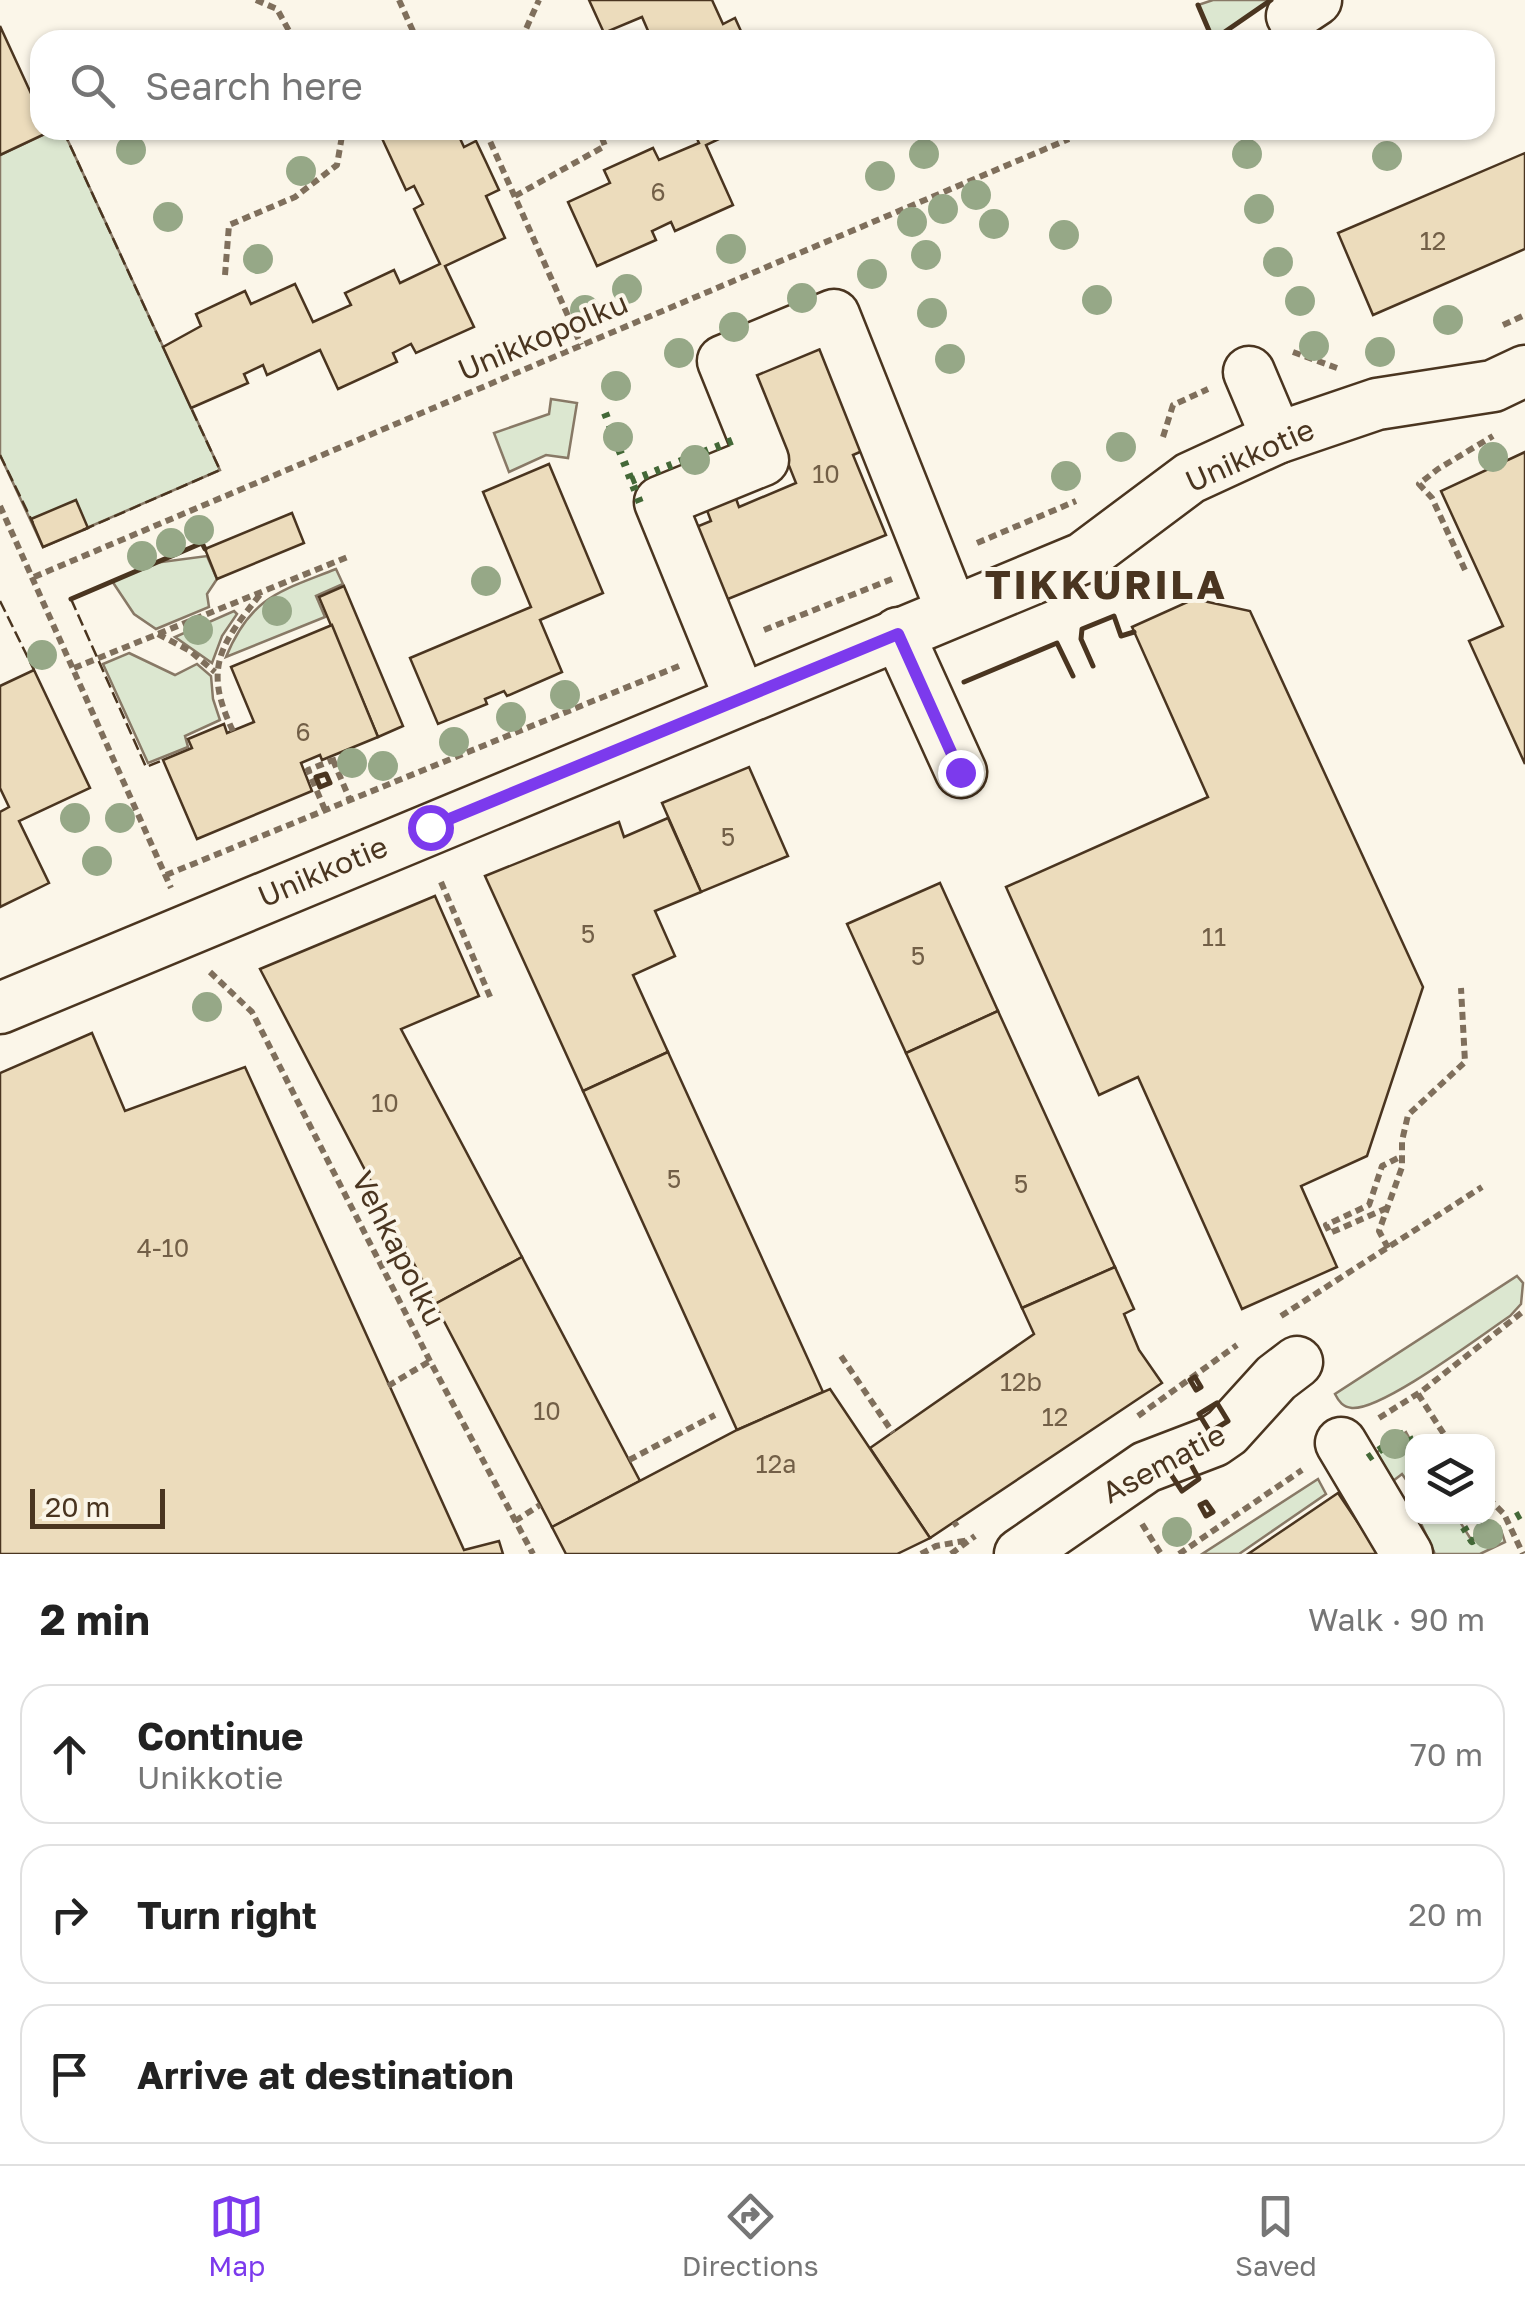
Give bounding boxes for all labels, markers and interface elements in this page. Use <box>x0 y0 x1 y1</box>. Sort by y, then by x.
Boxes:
search box <box>30 30 1495 140</box>
icon: search <box>65 58 120 113</box>
text: Search here <box>145 63 363 108</box>
house number: 6 <box>650 176 666 207</box>
house number: 12 <box>1420 225 1446 256</box>
street label: Unikkopolku <box>452 284 633 388</box>
street label: Unikkotie <box>1180 411 1320 499</box>
house number: 10 <box>812 458 840 489</box>
district label: TIKKURILA <box>985 560 1227 608</box>
house number: 6 <box>295 716 311 747</box>
route end <box>938 750 984 796</box>
route start <box>408 805 454 851</box>
house number: 5 <box>721 821 735 852</box>
street label: Unikkotie <box>252 828 393 914</box>
house number: 5 <box>581 918 595 949</box>
house number: 11 <box>1202 921 1226 952</box>
house number: 5 <box>911 940 925 971</box>
house number: 10 <box>371 1087 399 1118</box>
house number: 5 <box>667 1163 681 1194</box>
street label: Vehkapolku <box>345 1165 453 1332</box>
house number: 5 <box>1014 1168 1028 1199</box>
house number: 4-10 <box>137 1232 189 1263</box>
house number: 12b <box>1000 1366 1042 1397</box>
house number: 10 <box>533 1395 561 1426</box>
house number: 12 <box>1042 1401 1068 1432</box>
street label: Asematie <box>1096 1416 1231 1510</box>
map controls <box>1405 1434 1495 1524</box>
button: layers <box>1405 1434 1495 1524</box>
house number: 12a <box>756 1448 796 1479</box>
scale bar <box>30 1484 165 1528</box>
text: 20 m <box>45 1490 110 1523</box>
text: 2 min <box>40 1594 150 1644</box>
text: Walk · 90 m <box>1308 1600 1485 1638</box>
text: Continue <box>137 1713 303 1758</box>
icon: ahead <box>42 1727 97 1782</box>
text: 70 m <box>1410 1735 1483 1773</box>
text: Unikkotie <box>137 1758 283 1796</box>
icon: right <box>42 1887 97 1942</box>
text: Turn right <box>137 1892 317 1937</box>
text: 20 m <box>1408 1895 1483 1933</box>
icon: arrive <box>42 2047 97 2102</box>
text: Arrive at destination <box>137 2052 514 2097</box>
tab: Map <box>208 2189 265 2282</box>
tab: Directions <box>682 2189 819 2282</box>
tab: Saved <box>1235 2189 1317 2282</box>

